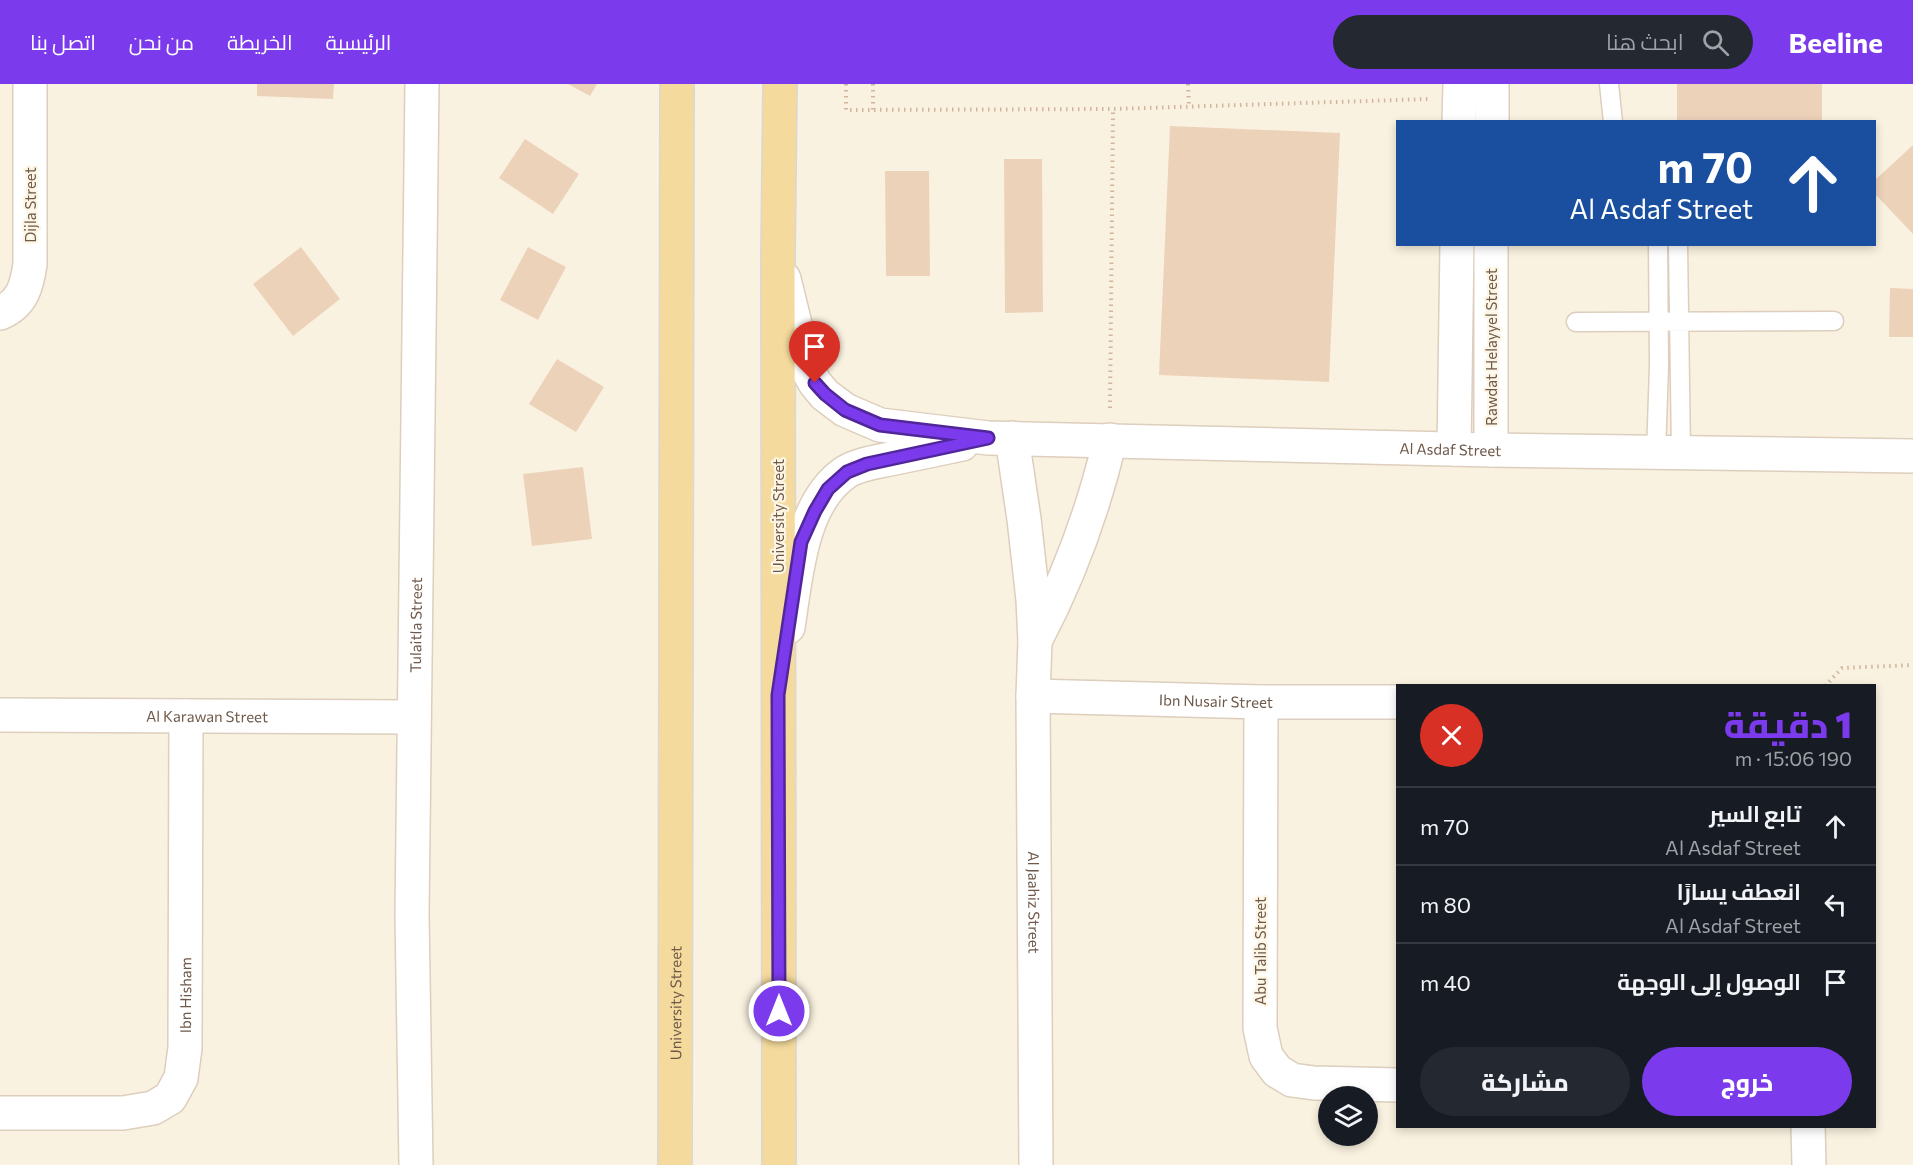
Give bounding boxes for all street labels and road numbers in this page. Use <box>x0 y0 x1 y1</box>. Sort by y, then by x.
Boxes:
street label: Dijla Street <box>21 167 39 243</box>
street label: Rawdat Helayyel Street <box>1482 268 1500 426</box>
street label: Al Asdaf Street <box>1399 439 1501 459</box>
street label: University Street <box>769 459 787 573</box>
street label: Tulaitla Street <box>406 577 425 673</box>
street label: Ibn Nusair Street <box>1159 690 1273 711</box>
street label: Al Karawan Street <box>146 707 268 725</box>
street label: Al Jaahiz Street <box>1025 851 1044 954</box>
street label: Abu Talib Street <box>1251 897 1269 1005</box>
street label: University Street <box>666 946 684 1060</box>
street label: Ibn Hisham <box>176 957 194 1033</box>

